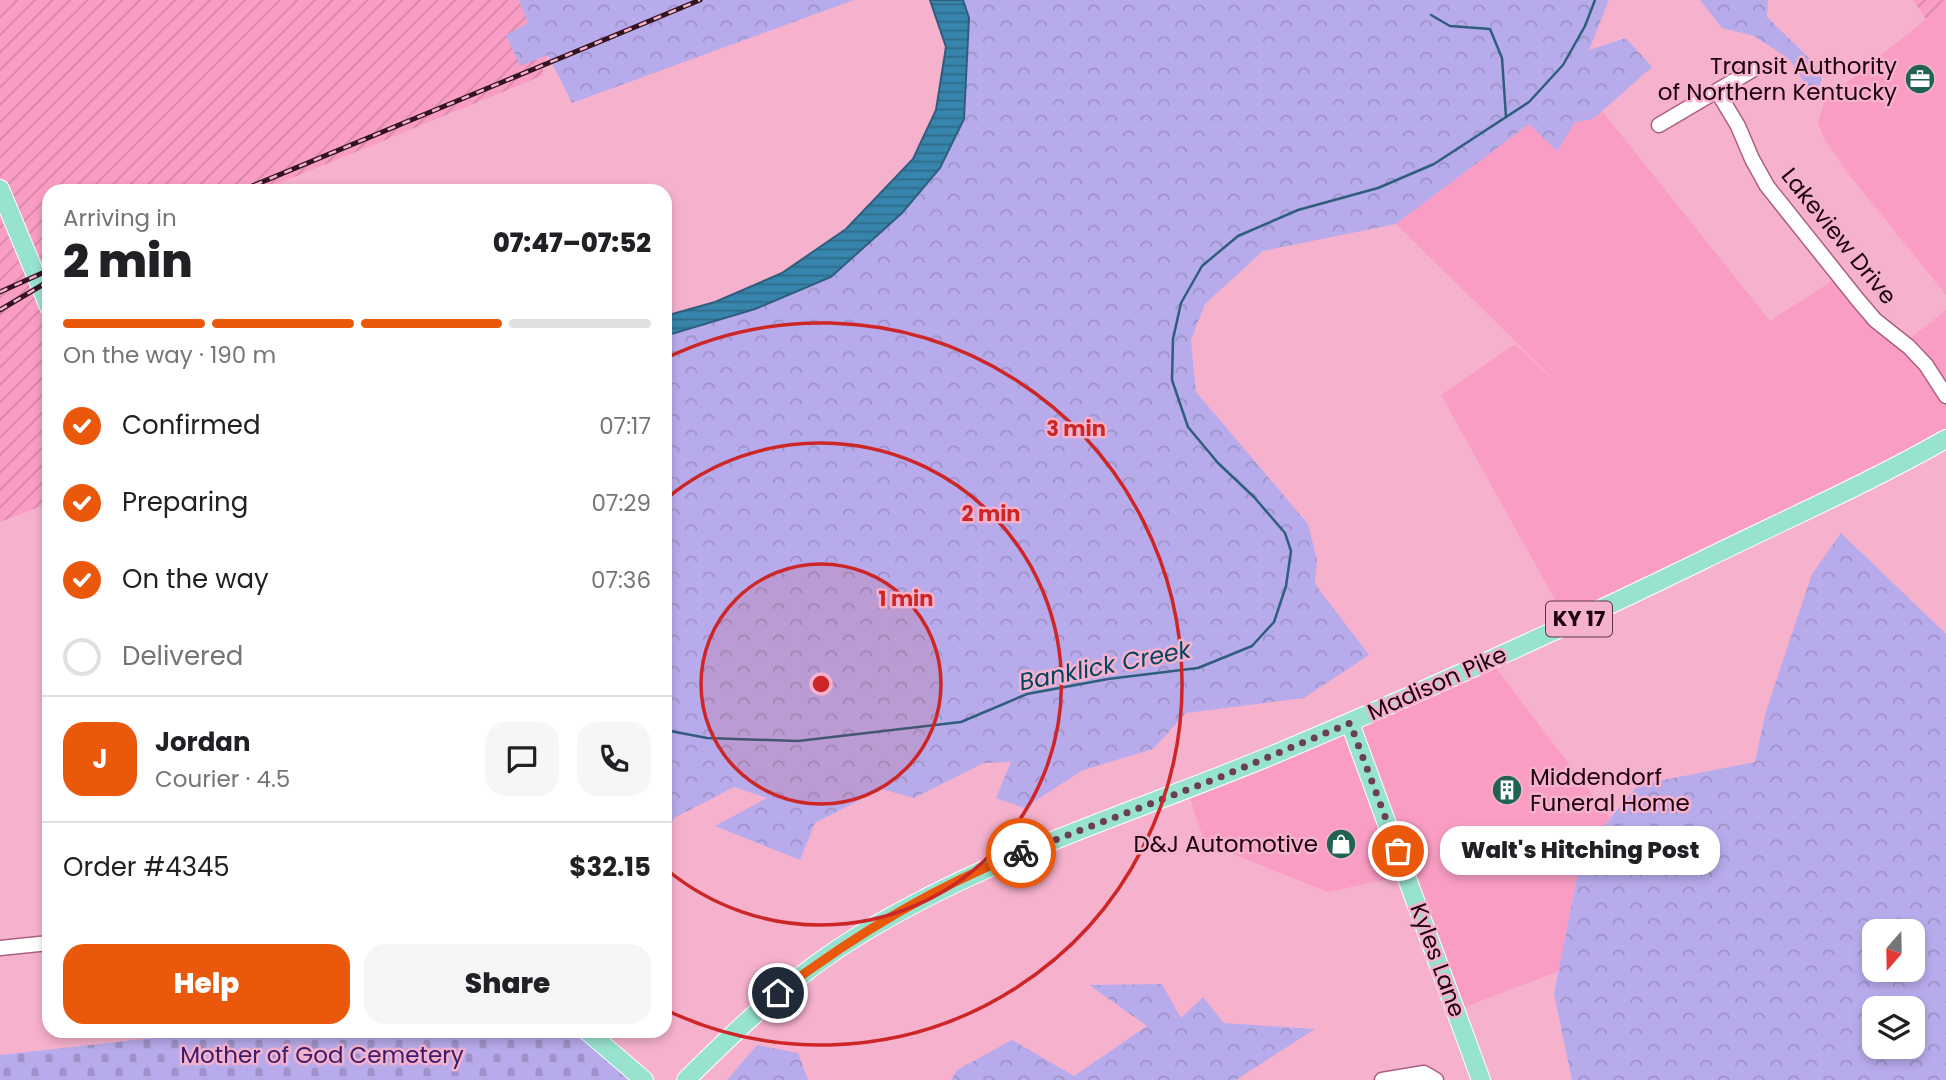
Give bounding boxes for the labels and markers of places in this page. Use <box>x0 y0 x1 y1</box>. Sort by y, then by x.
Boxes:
place label: Transit Authority of Northern Kentucky <box>1658 50 1897 108</box>
office icon: Transit Authority of Northern Kentucky <box>1903 62 1937 96</box>
centre of rings <box>809 672 833 696</box>
place label: Middendorf Funeral Home <box>1530 761 1690 819</box>
building icon: Middendorf Funeral Home <box>1490 773 1524 807</box>
pin <box>1368 821 1428 881</box>
callout: Walt's Hitching Post <box>1440 826 1720 876</box>
shop icon: D&J Automotive <box>1324 827 1358 861</box>
place label: D&J Automotive <box>1133 828 1318 860</box>
pin <box>748 963 808 1023</box>

